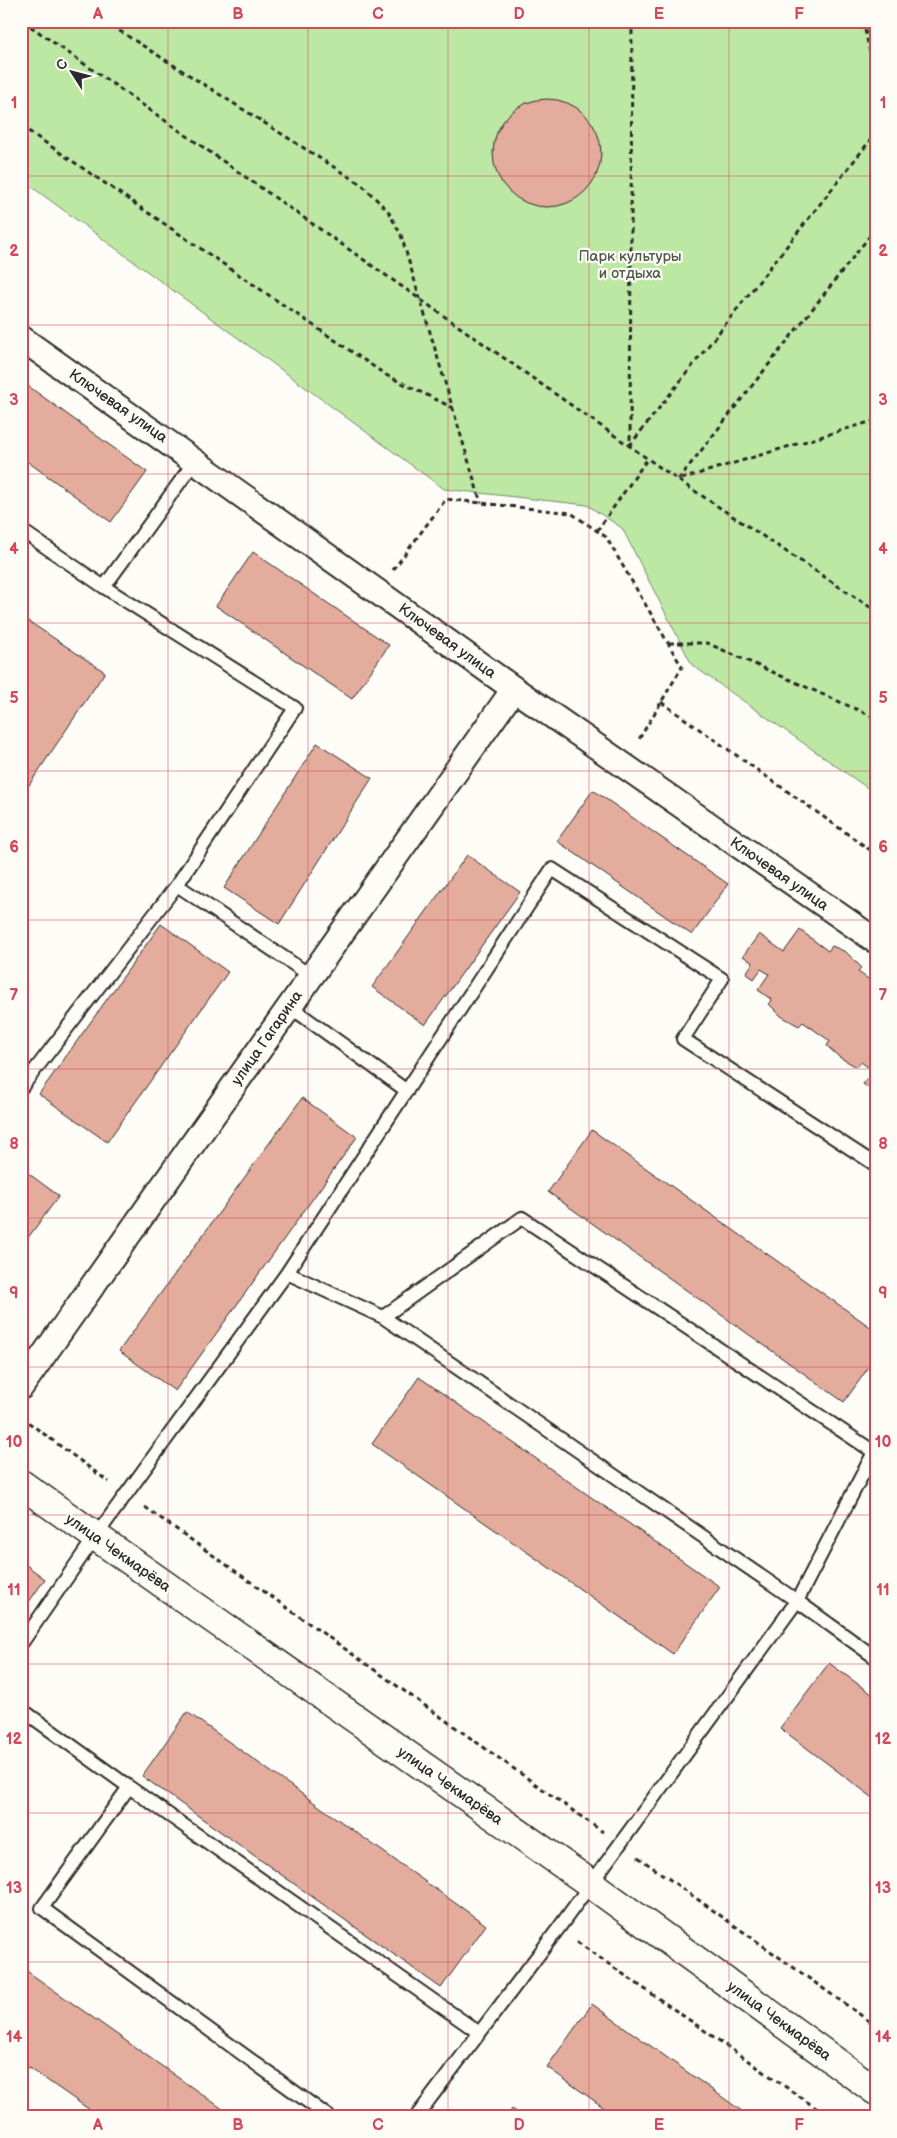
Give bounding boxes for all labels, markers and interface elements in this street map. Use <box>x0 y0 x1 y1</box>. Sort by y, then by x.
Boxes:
text: A <box>92 5 103 24</box>
text: B <box>232 5 244 24</box>
text: C <box>372 5 384 24</box>
text: D <box>513 5 525 24</box>
text: E <box>654 5 664 24</box>
text: F <box>794 5 804 24</box>
north arrow <box>48 48 98 98</box>
text: С <box>52 56 72 74</box>
text: 1 <box>11 94 17 113</box>
text: 1 <box>880 94 886 113</box>
text: 2 <box>9 242 19 261</box>
text: 2 <box>878 242 888 261</box>
park label: Парк культуры и отдыха <box>578 247 682 283</box>
street label: Ключевая улица <box>65 365 171 447</box>
text: 3 <box>9 391 19 410</box>
text: 3 <box>878 391 888 410</box>
text: 4 <box>9 540 19 559</box>
text: 4 <box>878 540 888 559</box>
street label: Ключевая улица <box>394 599 500 683</box>
text: 5 <box>9 689 19 708</box>
text: 5 <box>878 689 888 708</box>
street label: Ключевая улица <box>726 833 832 915</box>
text: 6 <box>9 838 19 857</box>
text: 6 <box>878 838 888 857</box>
text: 7 <box>10 986 19 1005</box>
text: 7 <box>879 986 888 1005</box>
street label: улица Гагарина <box>227 987 307 1089</box>
text: 8 <box>9 1135 19 1154</box>
text: 8 <box>878 1135 888 1154</box>
text: 9 <box>9 1284 19 1303</box>
text: 9 <box>878 1284 888 1303</box>
text: 10 <box>6 1433 22 1452</box>
text: 10 <box>875 1433 891 1452</box>
street label: улица Чекмарёва <box>62 1510 174 1596</box>
text: 11 <box>7 1581 21 1600</box>
text: 11 <box>876 1581 890 1600</box>
text: 12 <box>6 1730 23 1749</box>
text: 12 <box>875 1730 892 1749</box>
street label: улица Чекмарёва <box>394 1743 506 1829</box>
text: 13 <box>6 1879 22 1898</box>
text: 13 <box>875 1879 891 1898</box>
street label: улица Чекмарёва <box>723 1977 835 2065</box>
text: 14 <box>6 2028 23 2047</box>
text: 14 <box>875 2028 892 2047</box>
text: A <box>92 2116 103 2135</box>
text: B <box>232 2116 244 2135</box>
text: C <box>372 2116 384 2135</box>
text: D <box>513 2116 525 2135</box>
text: E <box>654 2116 664 2135</box>
text: F <box>794 2116 804 2135</box>

